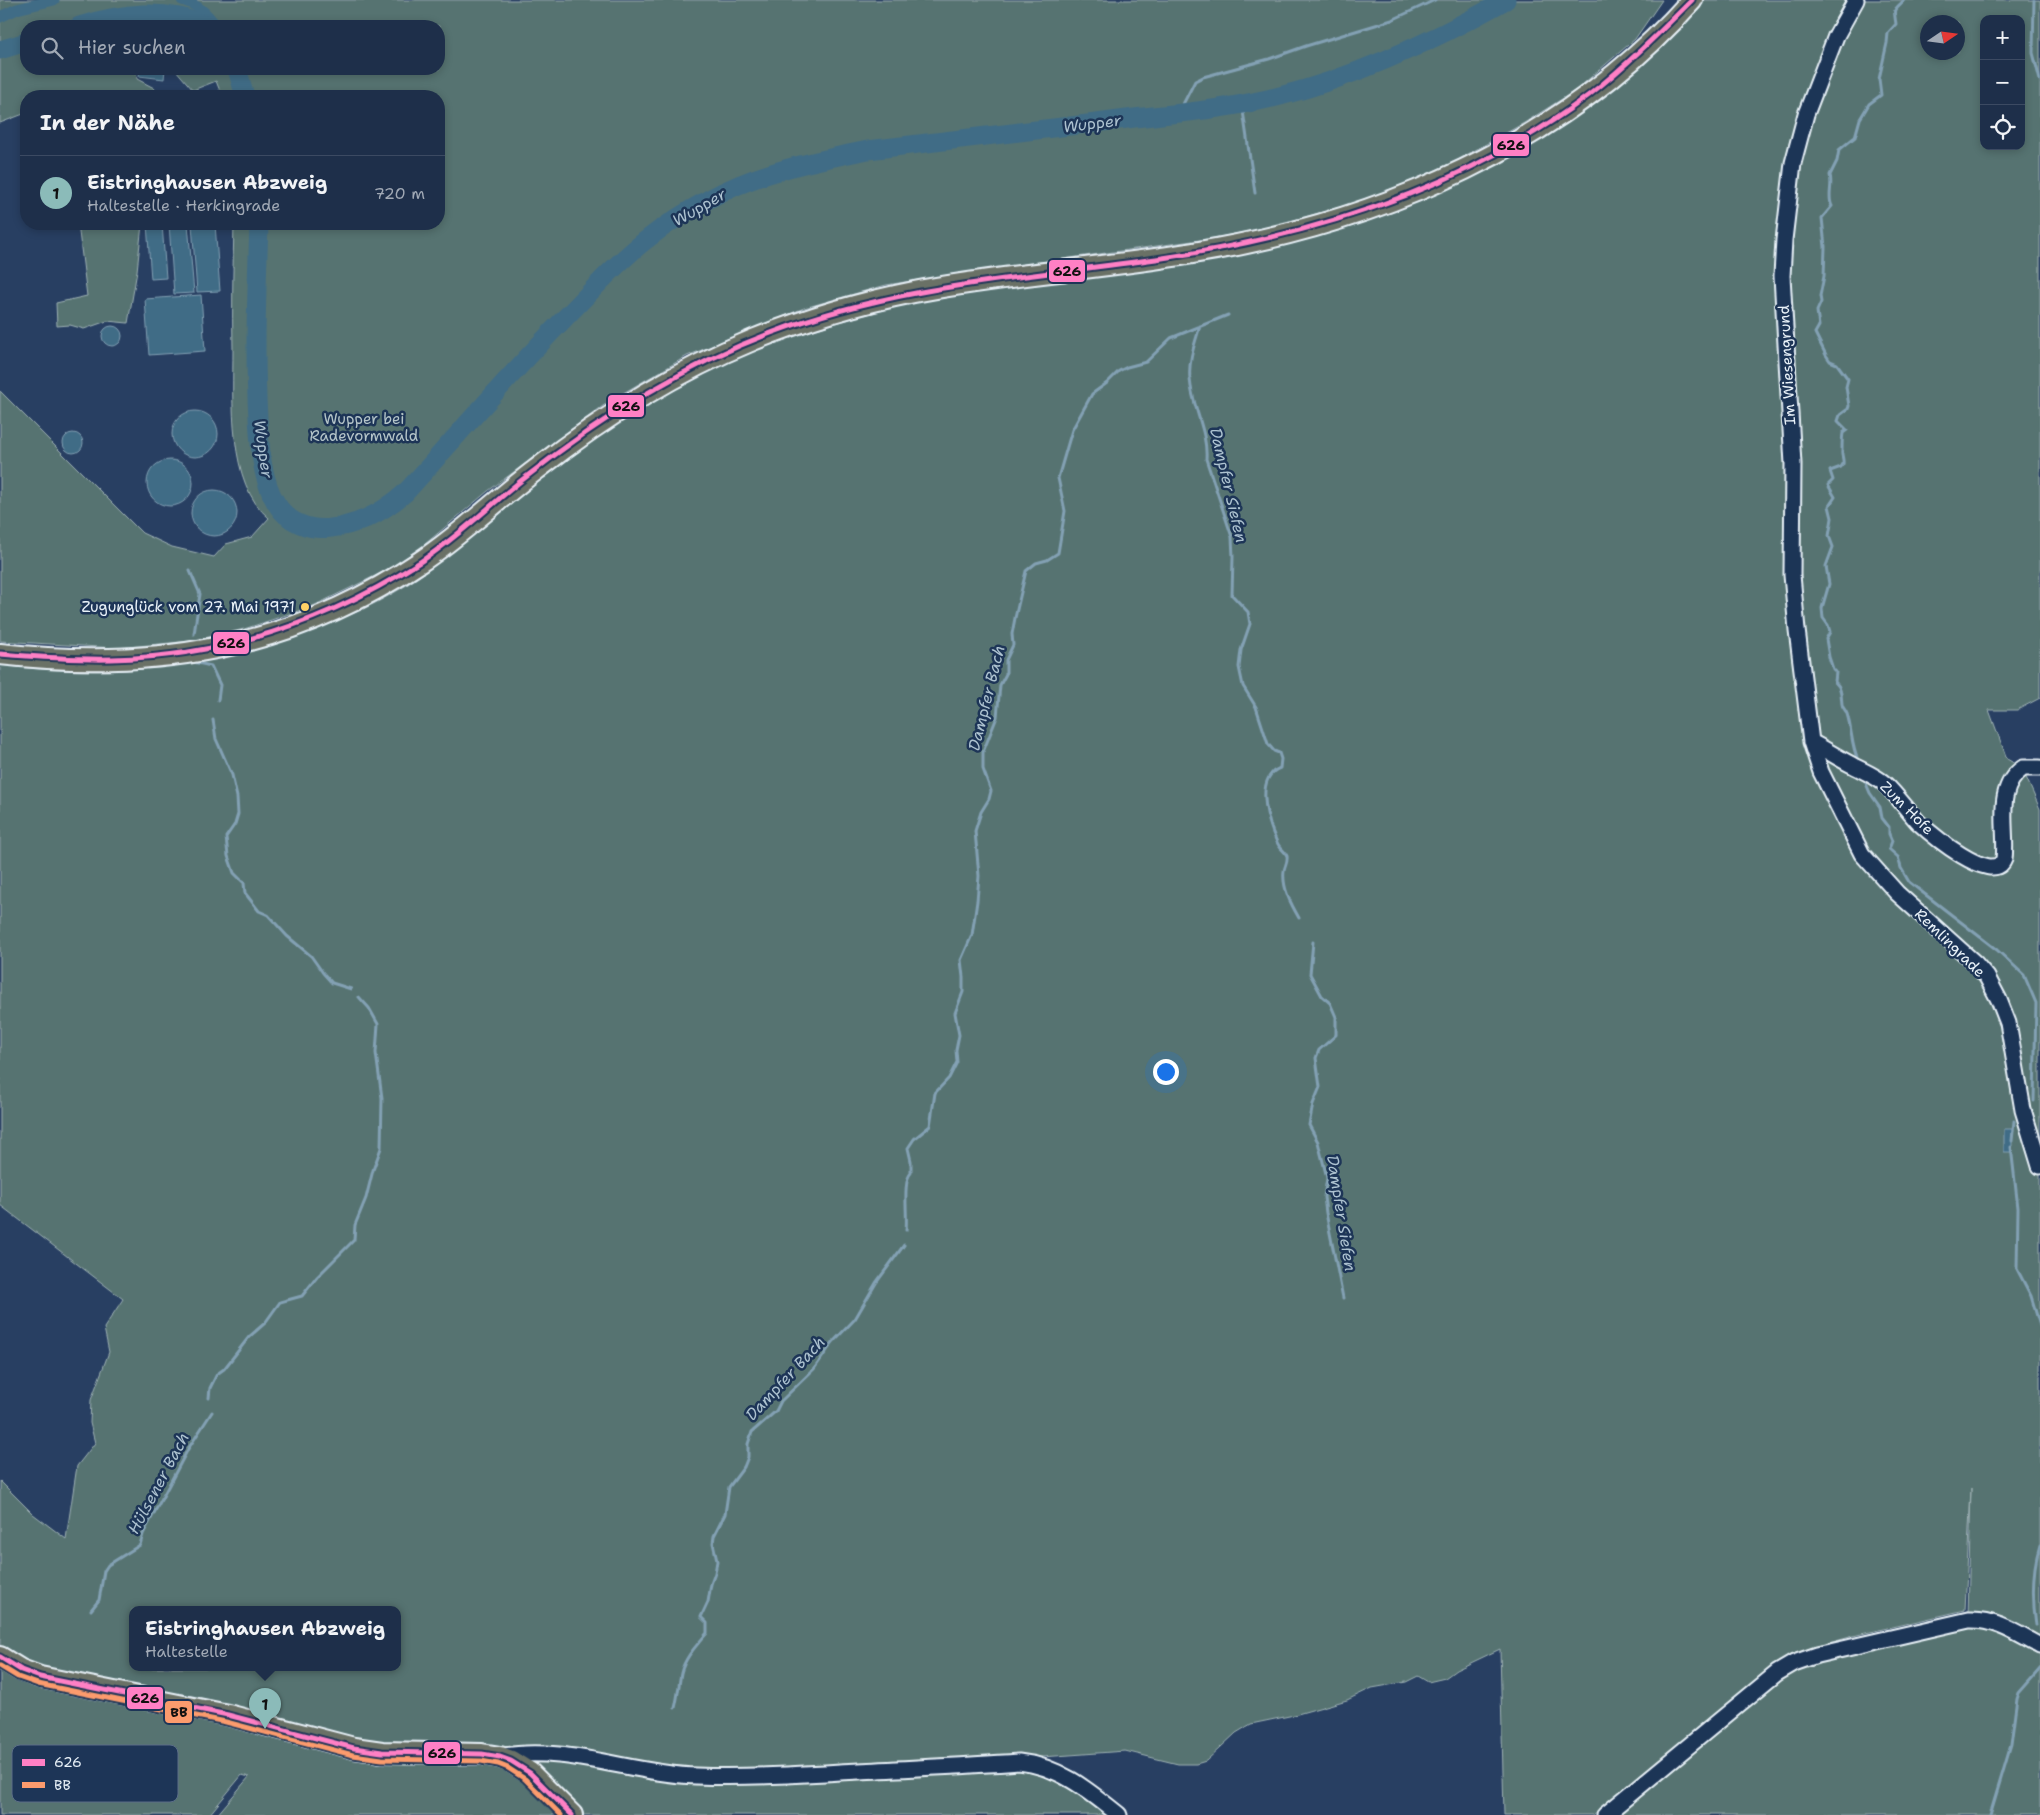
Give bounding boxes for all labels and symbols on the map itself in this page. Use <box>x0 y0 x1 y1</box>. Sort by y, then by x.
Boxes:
north arrow <box>1920 15 1965 60</box>
water label: Wupper <box>1062 109 1123 137</box>
line badge: 626 <box>1492 133 1530 157</box>
text: 626 <box>1497 136 1526 154</box>
water label: Wupper <box>669 183 730 231</box>
line badge: 626 <box>1048 259 1086 283</box>
text: 626 <box>1053 262 1082 280</box>
street label: Im Wiesengrund <box>1774 304 1800 425</box>
line badge: 626 <box>607 394 645 418</box>
text: 626 <box>612 397 641 415</box>
park label: Wupper bei Radevormwald <box>310 409 419 446</box>
water label: Wupper <box>249 419 278 480</box>
water label: Dampfer Siefen <box>1205 426 1252 545</box>
place label: Zugunglück vom 27. Mai 1971 <box>82 597 295 617</box>
marker: Zugunglück vom 27. Mai 1971 <box>299 601 311 613</box>
line badge: 626 <box>212 631 250 655</box>
text: 626 <box>217 634 246 652</box>
water label: Dampfer Bach <box>963 643 1010 753</box>
street label: Zum Hofe <box>1876 777 1938 839</box>
street label: Remlingrade <box>1910 904 1990 982</box>
your location <box>1153 1059 1179 1085</box>
water label: Dampfer Siefen <box>1322 1153 1361 1273</box>
water label: Dampfer Bach <box>741 1332 830 1425</box>
water label: Hülsener Bach <box>123 1429 194 1538</box>
line badge: 626 <box>126 1686 164 1710</box>
pin: 1 <box>249 1688 281 1729</box>
text: 626 <box>131 1689 160 1707</box>
line badge: BB <box>164 1700 193 1724</box>
text: BB <box>170 1703 188 1721</box>
line badge: 626 <box>423 1741 461 1765</box>
text: 626 <box>428 1744 457 1762</box>
legend <box>12 1745 178 1802</box>
text: 626 <box>54 1753 82 1771</box>
text: BB <box>54 1776 71 1794</box>

